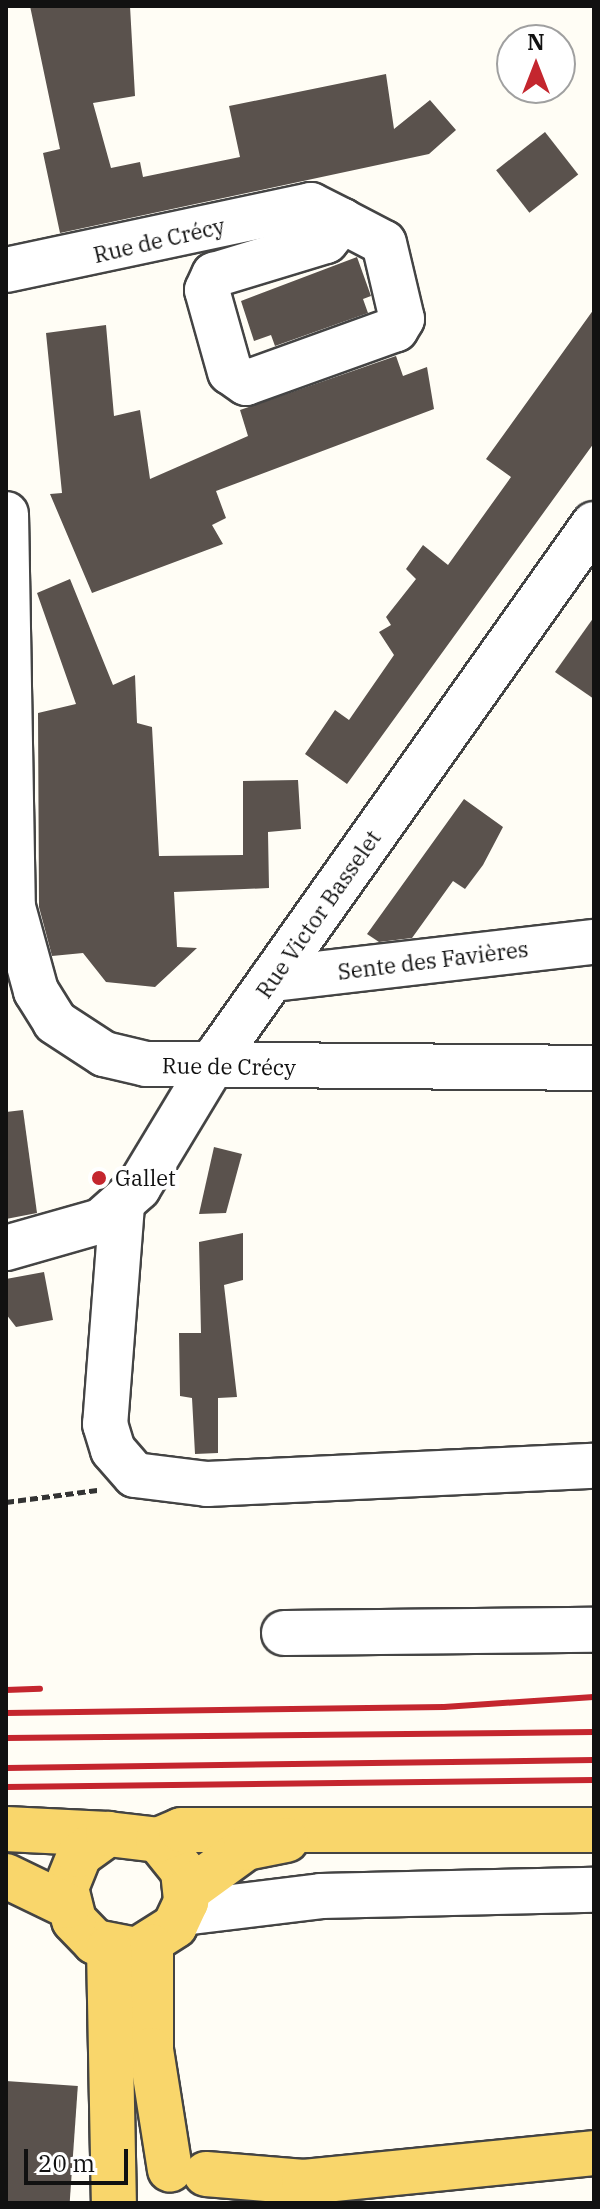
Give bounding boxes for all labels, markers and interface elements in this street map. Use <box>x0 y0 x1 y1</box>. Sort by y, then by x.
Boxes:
north arrow <box>496 24 576 104</box>
text: N <box>527 27 545 56</box>
street label: Rue de Crécy <box>91 212 227 268</box>
street label: Rue Victor Basselet <box>250 825 386 1003</box>
street label: Sente des Favières <box>336 935 530 985</box>
street label: Rue de Crécy <box>162 1052 296 1080</box>
place label: Gallet <box>115 1165 176 1191</box>
marker: Gallet <box>90 1169 108 1187</box>
scale bar <box>28 2133 132 2183</box>
text: 20 m <box>38 2147 95 2179</box>

